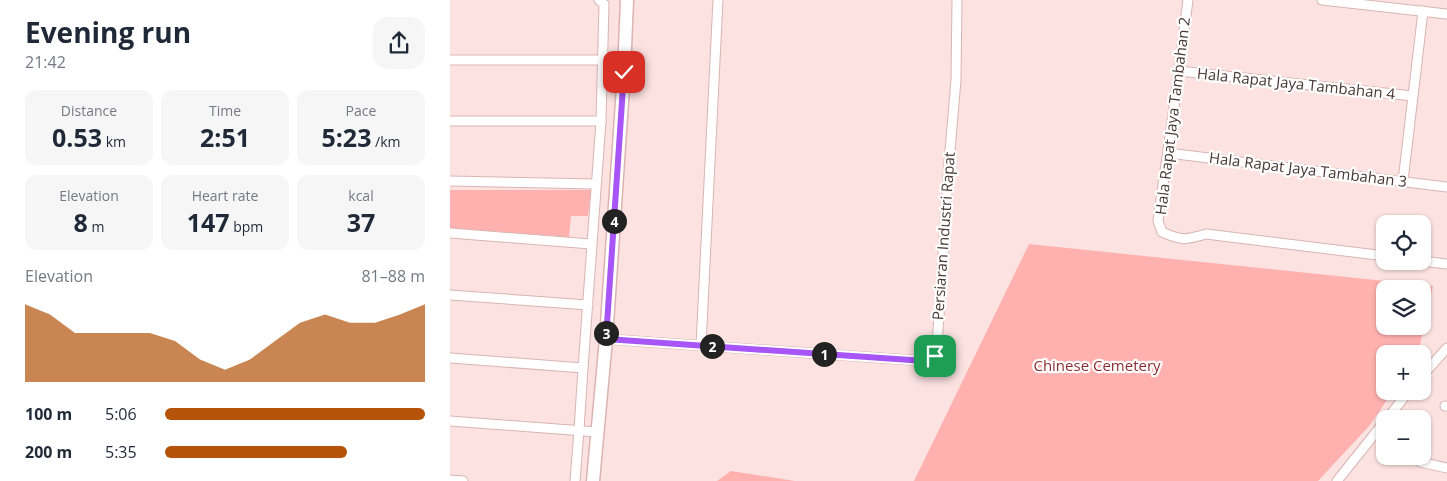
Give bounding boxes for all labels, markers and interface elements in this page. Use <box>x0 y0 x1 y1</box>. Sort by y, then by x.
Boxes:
text: Evening run <box>25 13 191 51</box>
street label: Hala Rapat Jaya Tambahan 2 <box>1150 16 1194 216</box>
button: share <box>373 17 425 69</box>
text: 21:42 <box>25 51 66 73</box>
pin <box>603 51 645 93</box>
icon: check <box>610 58 638 86</box>
street label: Hala Rapat Jaya Tambahan 4 <box>1196 63 1397 103</box>
text: Distance <box>61 101 117 120</box>
text: Time <box>209 101 241 120</box>
text: Pace <box>346 101 376 120</box>
text: 0.53 <box>52 120 102 154</box>
text: 2:51 <box>200 120 250 154</box>
text: 5:23 <box>321 120 371 154</box>
text: km <box>102 132 126 151</box>
text: /km <box>371 132 401 151</box>
street label: Hala Rapat Jaya Tambahan 3 <box>1208 147 1408 191</box>
street label: Persiaran Industri Rapat <box>927 151 959 321</box>
text: Elevation <box>59 186 119 205</box>
text: Heart rate <box>192 186 258 205</box>
text: kcal <box>348 186 374 205</box>
text: 8 <box>74 205 88 239</box>
text: 147 <box>187 205 230 239</box>
text: 37 <box>347 205 375 239</box>
pin: 4 <box>602 208 626 234</box>
text: 4 <box>610 212 619 231</box>
map controls <box>1376 215 1431 465</box>
button: locate <box>1376 215 1431 270</box>
text: m <box>88 217 104 236</box>
text: bpm <box>230 217 263 236</box>
text: Elevation <box>25 265 93 287</box>
text: 81–88 m <box>361 265 425 287</box>
button: layers <box>1376 280 1431 335</box>
pin: 3 <box>594 320 618 346</box>
text: 3 <box>602 324 611 343</box>
pin: 2 <box>700 334 724 358</box>
pin <box>914 335 956 377</box>
text: 2 <box>708 337 717 356</box>
pin: 1 <box>812 342 836 366</box>
icon: arrive <box>921 342 949 370</box>
text: 1 <box>820 345 829 364</box>
button: + <box>1376 345 1431 400</box>
park label: Chinese Cemetery <box>1033 355 1161 375</box>
text: 100 m <box>25 403 72 425</box>
text: 5:06 <box>105 403 137 425</box>
button: − <box>1376 410 1431 465</box>
text: 200 m <box>25 441 72 463</box>
text: 5:35 <box>105 441 137 463</box>

